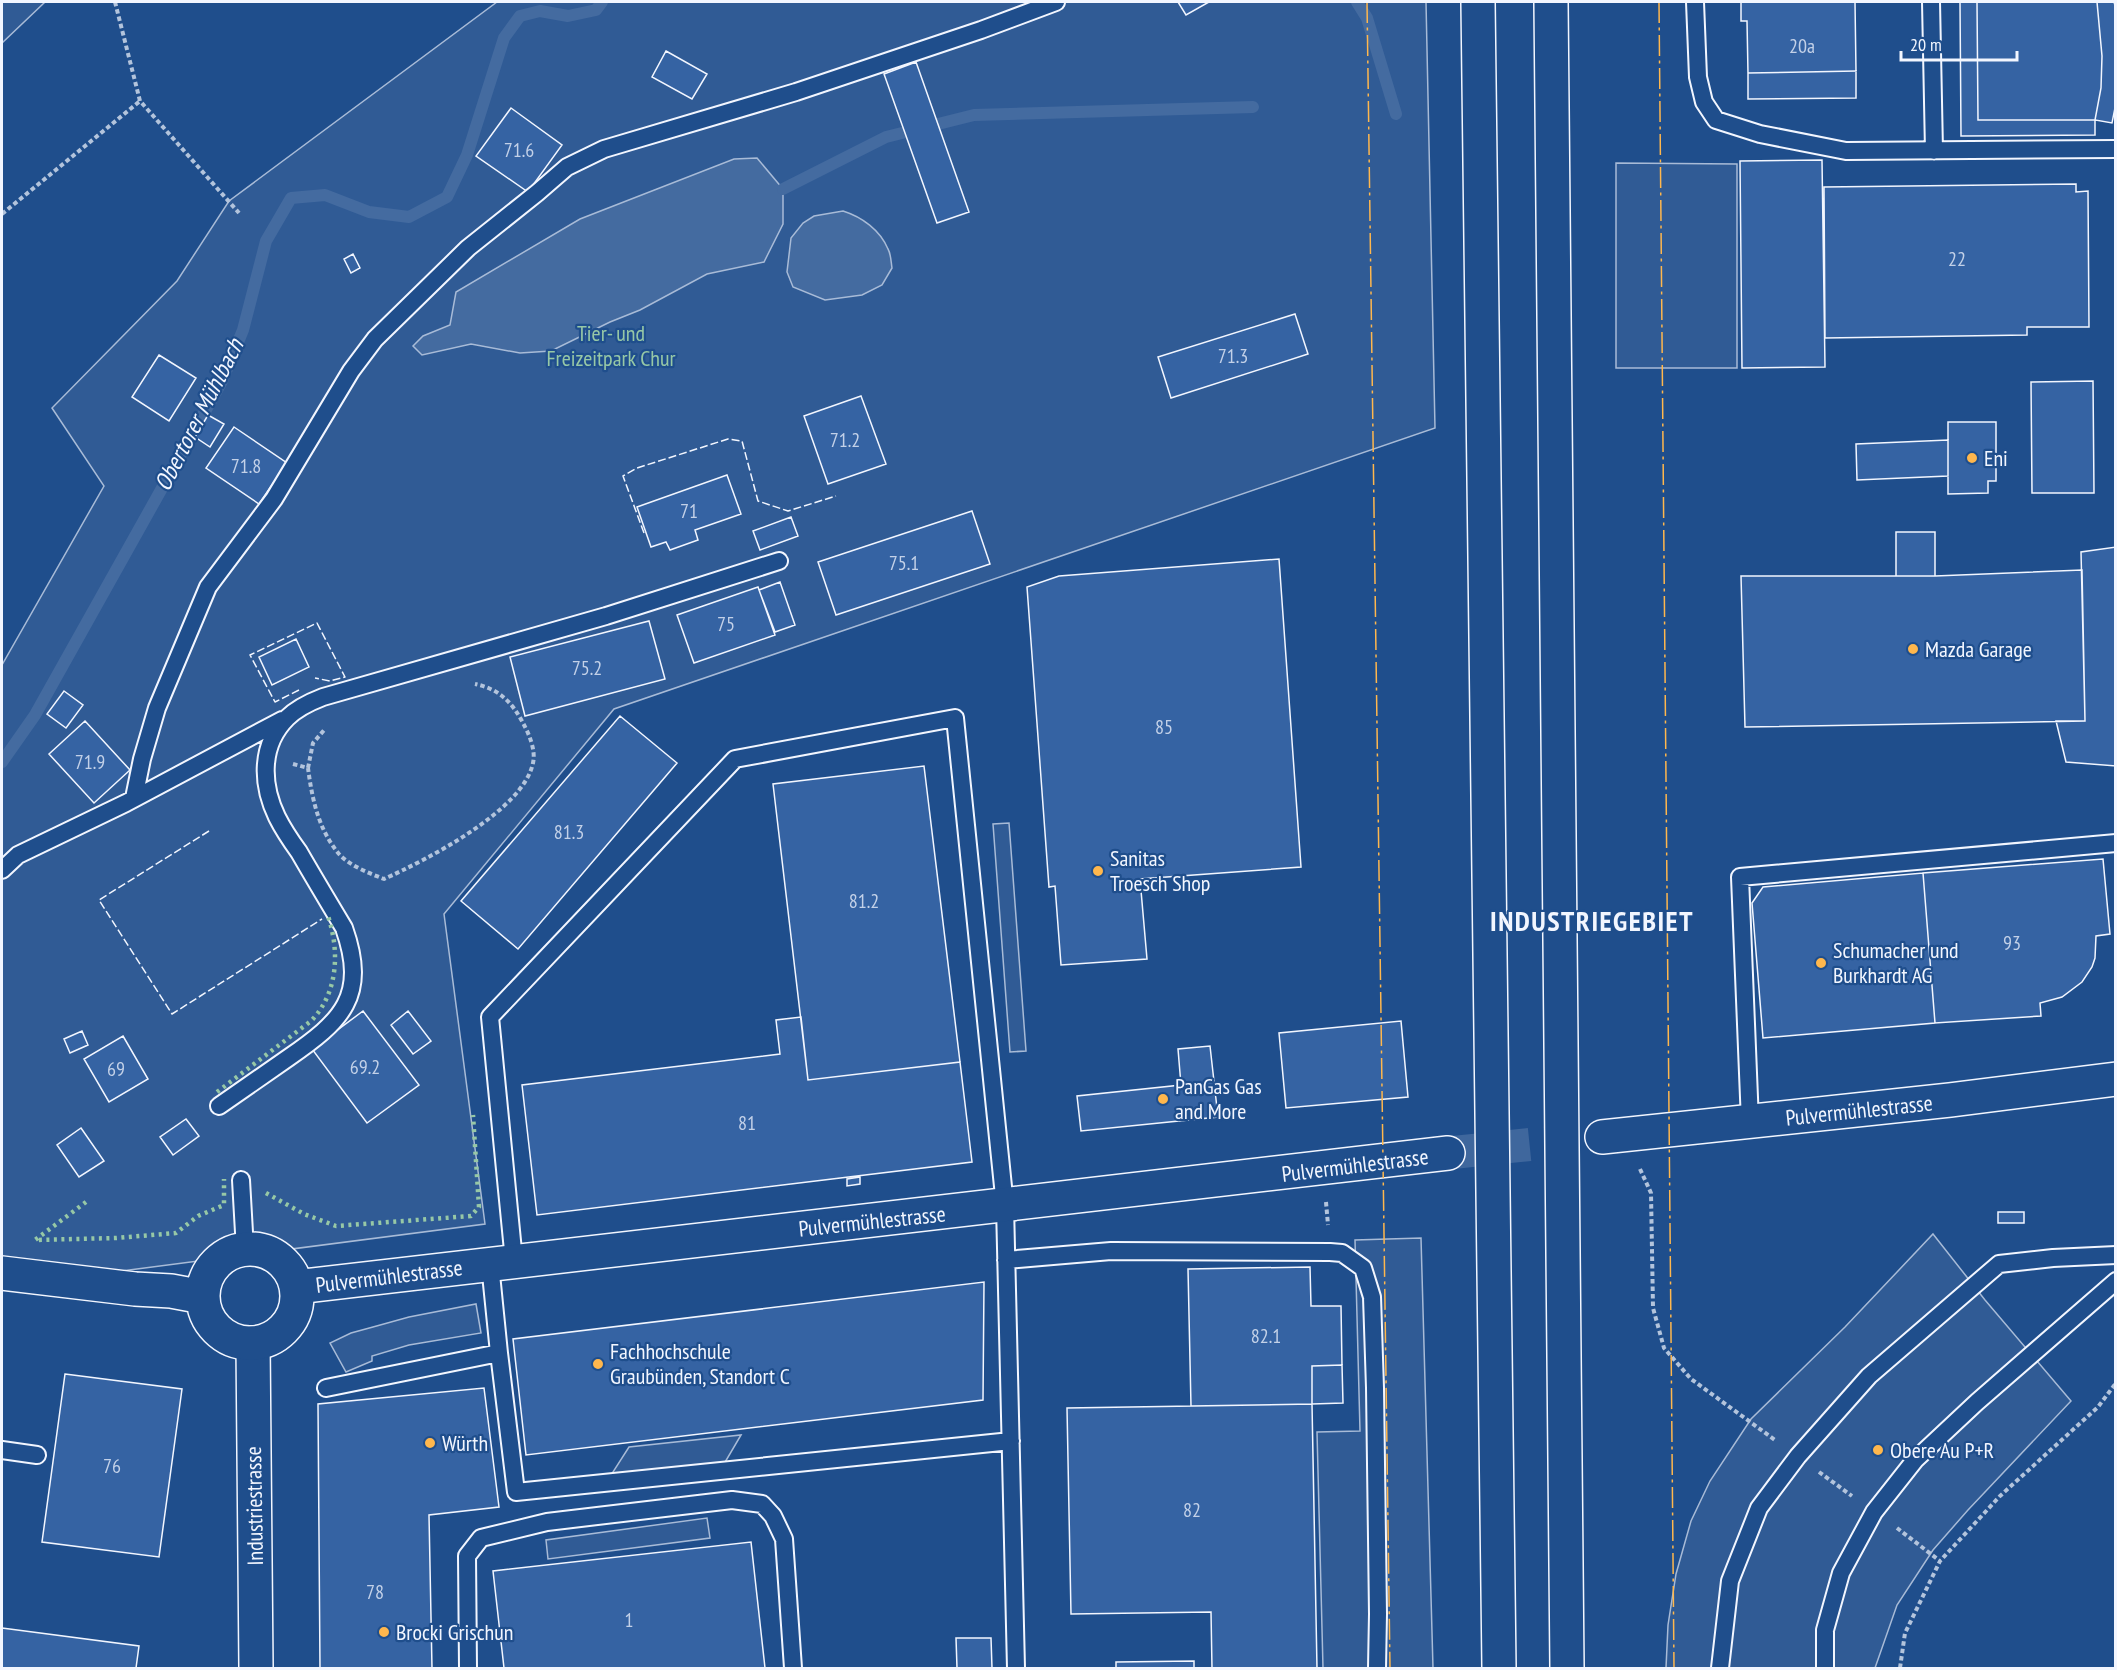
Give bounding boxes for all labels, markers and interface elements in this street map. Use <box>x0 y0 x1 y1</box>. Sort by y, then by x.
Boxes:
scale bar <box>1901 24 2016 62</box>
house number: 20a <box>1789 33 1815 59</box>
text: 20 m <box>1910 33 1942 56</box>
house number: 71.6 <box>504 137 534 163</box>
house number: 22 <box>1948 246 1966 272</box>
park label: Tier- und Freizeitpark Chur <box>547 319 675 372</box>
water label: Obertorer Mühlbach <box>147 332 251 496</box>
house number: 71.3 <box>1218 343 1248 369</box>
house number: 71.2 <box>830 427 860 453</box>
place label: Eni <box>1984 444 2008 472</box>
marker: Eni <box>1965 451 1979 465</box>
house number: 71.8 <box>231 453 261 479</box>
house number: 71 <box>680 498 698 524</box>
house number: 75.1 <box>889 550 919 576</box>
house number: 75 <box>717 611 735 637</box>
place label: Mazda Garage <box>1925 635 2032 663</box>
marker: Mazda Garage <box>1906 642 1920 656</box>
house number: 75.2 <box>572 655 602 681</box>
house number: 85 <box>1155 714 1173 740</box>
house number: 71.9 <box>75 749 105 775</box>
house number: 81.3 <box>554 819 584 845</box>
place label: Sanitas Troesch Shop <box>1110 844 1210 897</box>
marker: Sanitas Troesch Shop <box>1091 864 1105 878</box>
house number: 81.2 <box>849 888 879 914</box>
district label: INDUSTRIEGEBIET <box>1490 902 1694 939</box>
house number: 93 <box>2003 930 2021 956</box>
place label: Schumacher und Burkhardt AG <box>1833 936 1959 989</box>
marker: Schumacher und Burkhardt AG <box>1814 956 1828 970</box>
house number: 69.2 <box>350 1054 380 1080</box>
house number: 69 <box>107 1056 125 1082</box>
place label: PanGas Gas and More <box>1175 1072 1262 1125</box>
street label: Pulvermühlestrasse <box>1784 1088 1934 1132</box>
marker: PanGas Gas and More <box>1156 1092 1170 1106</box>
house number: 81 <box>738 1110 756 1136</box>
street label: Pulvermühlestrasse <box>1280 1142 1430 1188</box>
street label: Pulvermühlestrasse <box>797 1199 947 1243</box>
street label: Pulvermühlestrasse <box>314 1253 464 1299</box>
house number: 82.1 <box>1251 1323 1281 1349</box>
place label: Fachhochschule Graubünden, Standort C <box>610 1337 790 1390</box>
marker: Fachhochschule Graubünden, Standort C <box>591 1357 605 1371</box>
place label: Würth <box>442 1429 488 1457</box>
marker: Würth <box>423 1436 437 1450</box>
place label: Obere Au P+R <box>1890 1436 1994 1464</box>
marker: Obere Au P+R <box>1871 1443 1885 1457</box>
street label: Industriestrasse <box>239 1446 269 1566</box>
house number: 76 <box>103 1453 121 1479</box>
house number: 82 <box>1183 1497 1201 1523</box>
house number: 78 <box>366 1579 384 1605</box>
house number: 1 <box>625 1607 634 1633</box>
place label: Brocki Grischun <box>396 1618 513 1646</box>
marker: Brocki Grischun <box>377 1625 391 1639</box>

